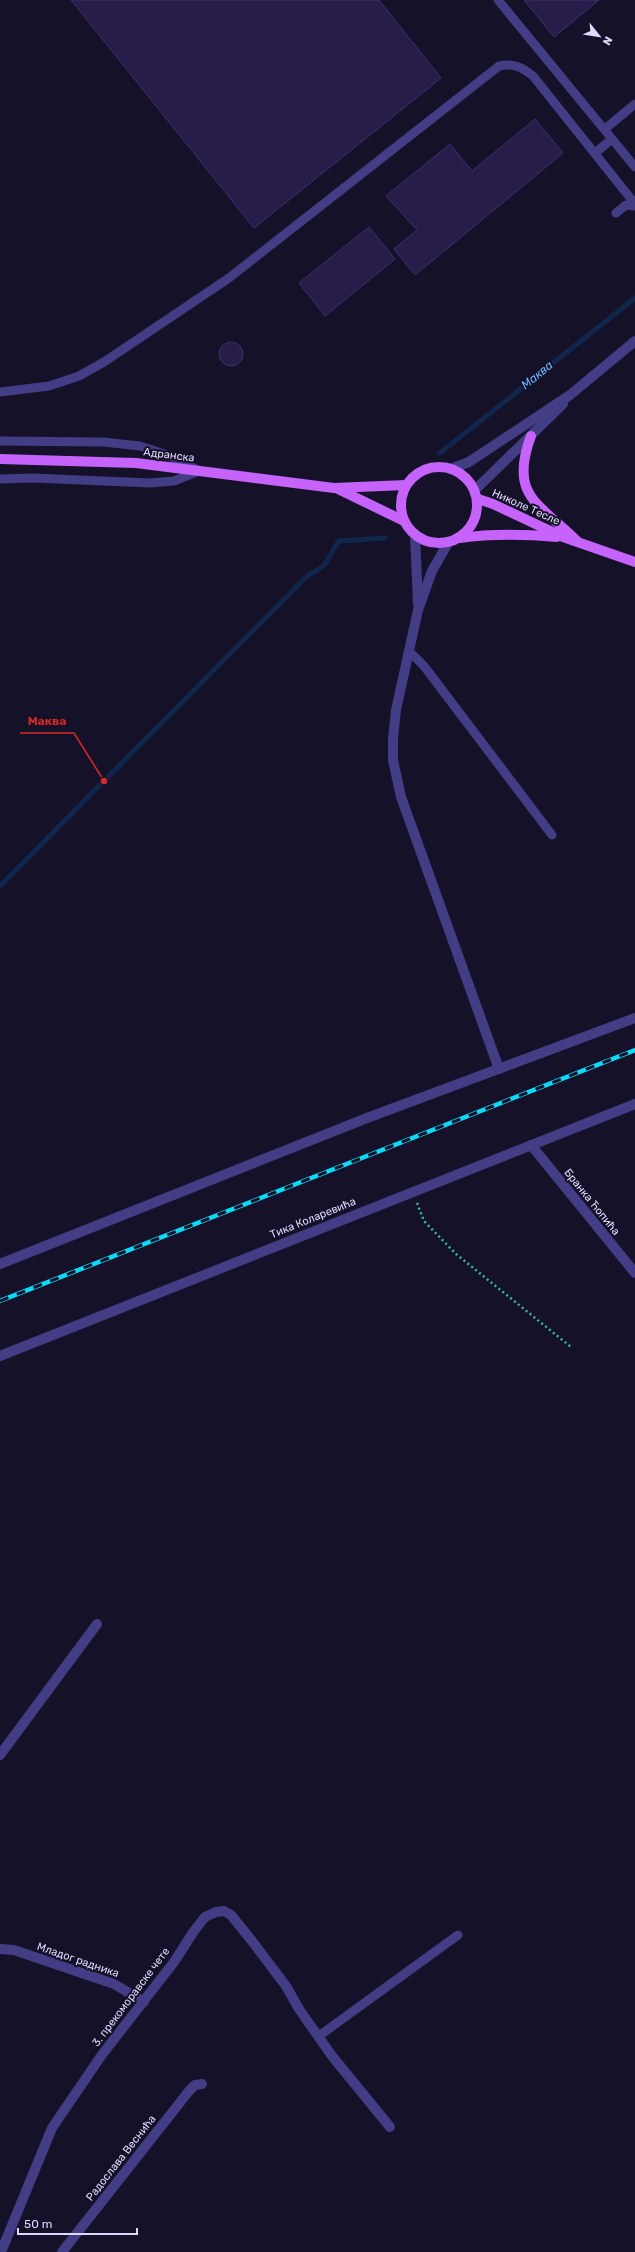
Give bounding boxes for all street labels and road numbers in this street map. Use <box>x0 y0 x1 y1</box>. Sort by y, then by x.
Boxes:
street label: Адранска <box>143 445 195 465</box>
street label: Николе Тесле <box>490 486 562 528</box>
street label: Бранка Ћопића <box>561 1166 623 1238</box>
street label: Тика Коларевића <box>268 1195 358 1241</box>
street label: Младог радника <box>35 1940 121 1980</box>
street label: 3. прекоморавске чете <box>90 1945 172 2049</box>
street label: Радослава Веснића <box>83 2112 159 2204</box>

